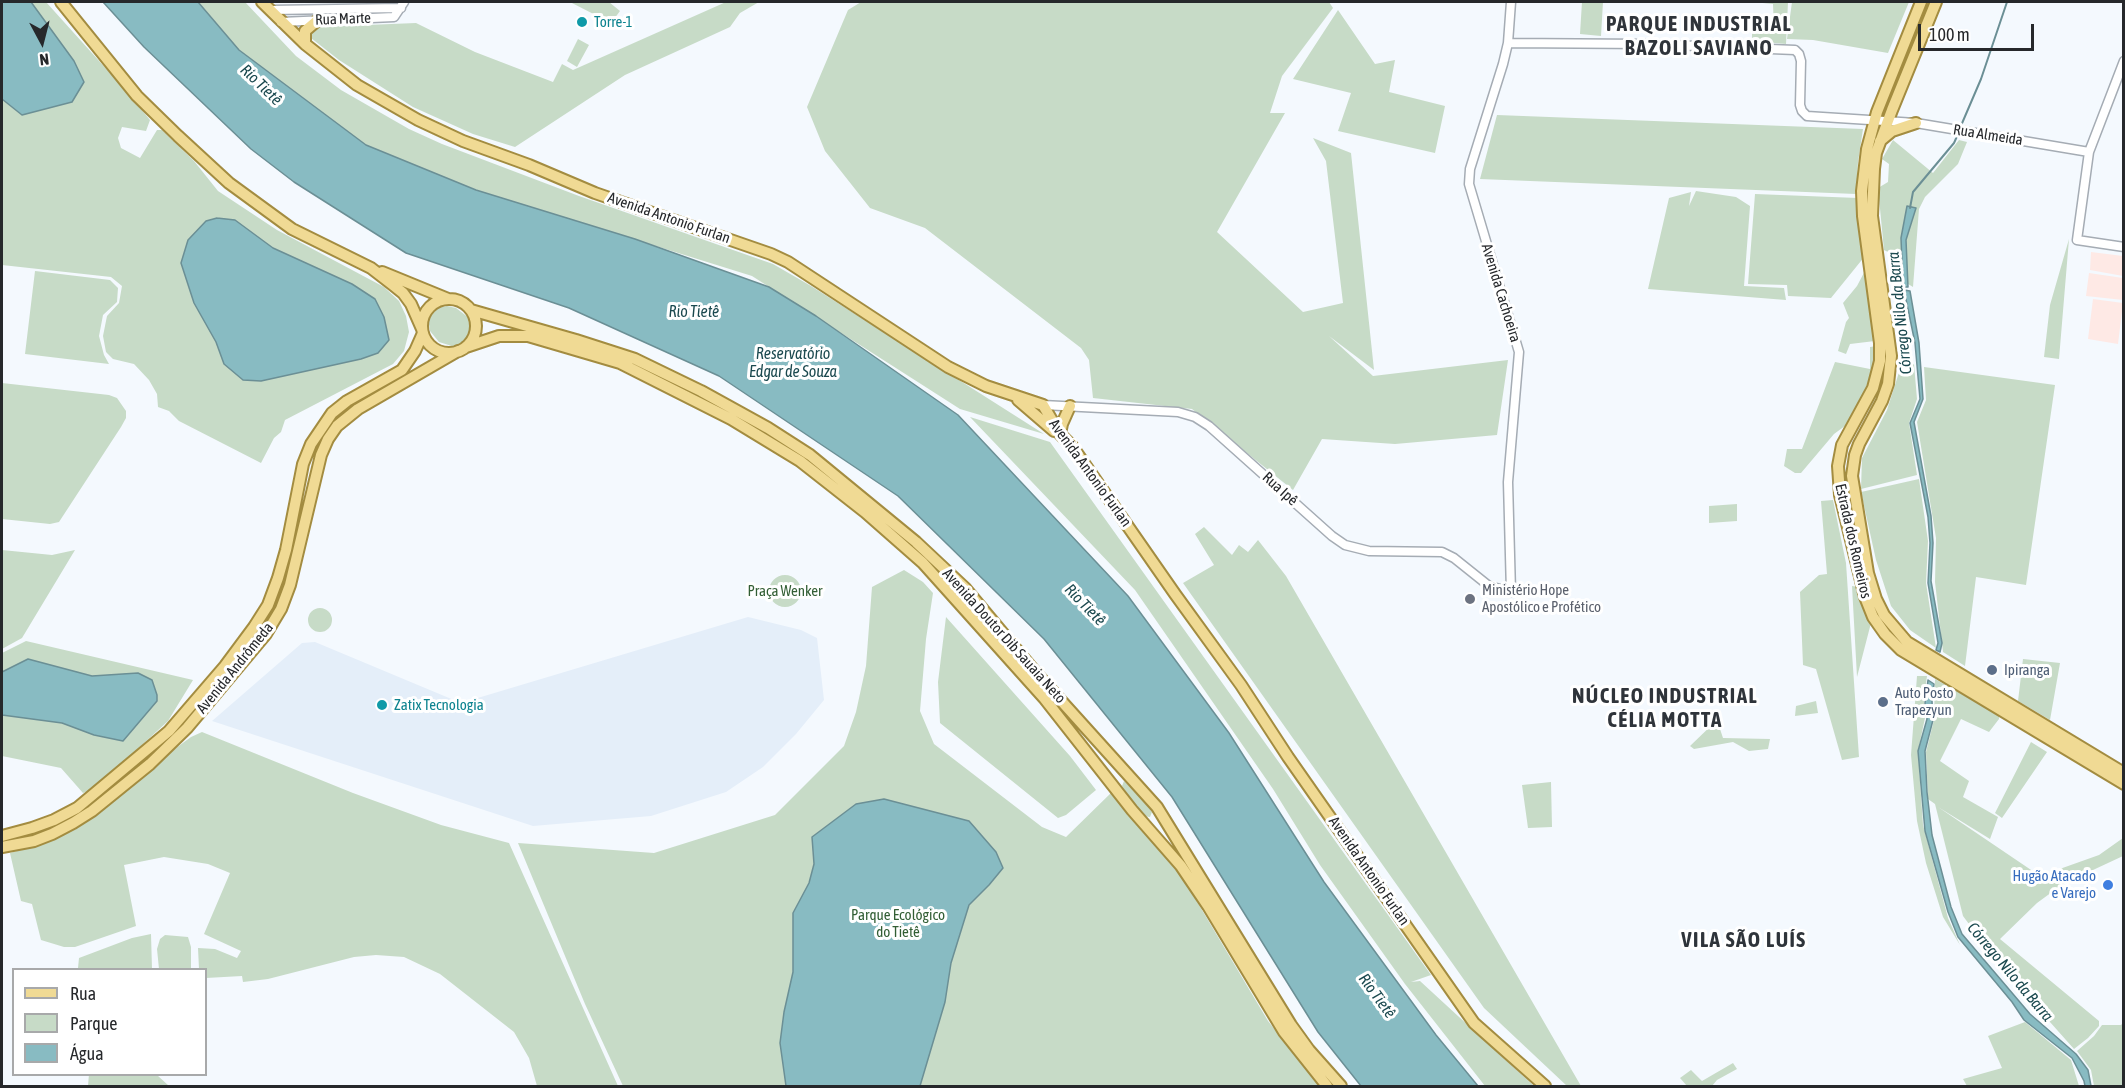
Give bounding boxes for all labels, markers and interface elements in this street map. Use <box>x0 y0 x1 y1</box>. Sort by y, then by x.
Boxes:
street label: Rua Marte <box>315 9 371 29</box>
district label: PARQUE INDUSTRIAL BAZOLI SAVIANO <box>1606 11 1792 61</box>
north arrow <box>12 12 72 72</box>
scale bar <box>1921 12 2036 50</box>
place label: Torre-1 <box>594 13 632 31</box>
marker: Torre-1 <box>575 15 589 29</box>
text: 100 m <box>1929 24 1970 45</box>
text: N <box>38 50 50 69</box>
water label: Rio Tietê <box>236 60 286 110</box>
street label: Rua Almeida <box>1952 121 2024 149</box>
street label: Avenida Antonio Furlan <box>605 189 733 247</box>
street label: Avenida Cachoeira <box>1477 242 1525 344</box>
water label: Córrego Nilo da Barra <box>1884 251 1916 375</box>
water label: Rio Tietê <box>669 302 719 322</box>
water label: Reservatório Edgar de Souza <box>749 344 837 382</box>
street label: Avenida Antonio Furlan <box>1045 416 1135 530</box>
street label: Rua Ipê <box>1259 468 1301 510</box>
street label: Estrada dos Romeiros <box>1831 482 1875 600</box>
street label: Avenida Doutor Dib Sauaia Neto <box>939 565 1069 707</box>
water label: Rio Tietê <box>1060 580 1110 630</box>
place label: Ministério Hope Apostólico e Profético <box>1482 581 1601 616</box>
park label: Praça Wenker <box>747 582 823 600</box>
marker: Ministério Hope Apostólico e Profético <box>1463 592 1477 606</box>
street label: Avenida Andrômeda <box>193 619 277 717</box>
place label: Ipiranga <box>2004 661 2050 679</box>
marker: Ipiranga <box>1985 663 1999 677</box>
district label: NÚCLEO INDUSTRIAL CÉLIA MOTTA <box>1572 683 1758 733</box>
place label: Auto Posto Trapezyun <box>1895 684 1954 719</box>
marker: Auto Posto Trapezyun <box>1876 695 1890 709</box>
place label: Zatix Tecnologia <box>394 696 484 714</box>
marker: Zatix Tecnologia <box>375 698 389 712</box>
street label: Avenida Antonio Furlan <box>1325 813 1413 929</box>
place label: Hugão Atacado e Varejo <box>2012 867 2096 902</box>
marker: Hugão Atacado e Varejo <box>2101 878 2115 892</box>
park label: Parque Ecológico do Tietê <box>851 906 945 941</box>
water label: Córrego Nilo da Barra <box>1963 919 2057 1025</box>
district label: VILA SÃO LUÍS <box>1681 927 1807 953</box>
legend <box>12 968 207 1076</box>
water label: Rio Tietê <box>1354 970 1400 1022</box>
text: Rua <box>70 983 96 1004</box>
text: Parque <box>70 1013 118 1034</box>
text: Água <box>70 1043 104 1064</box>

